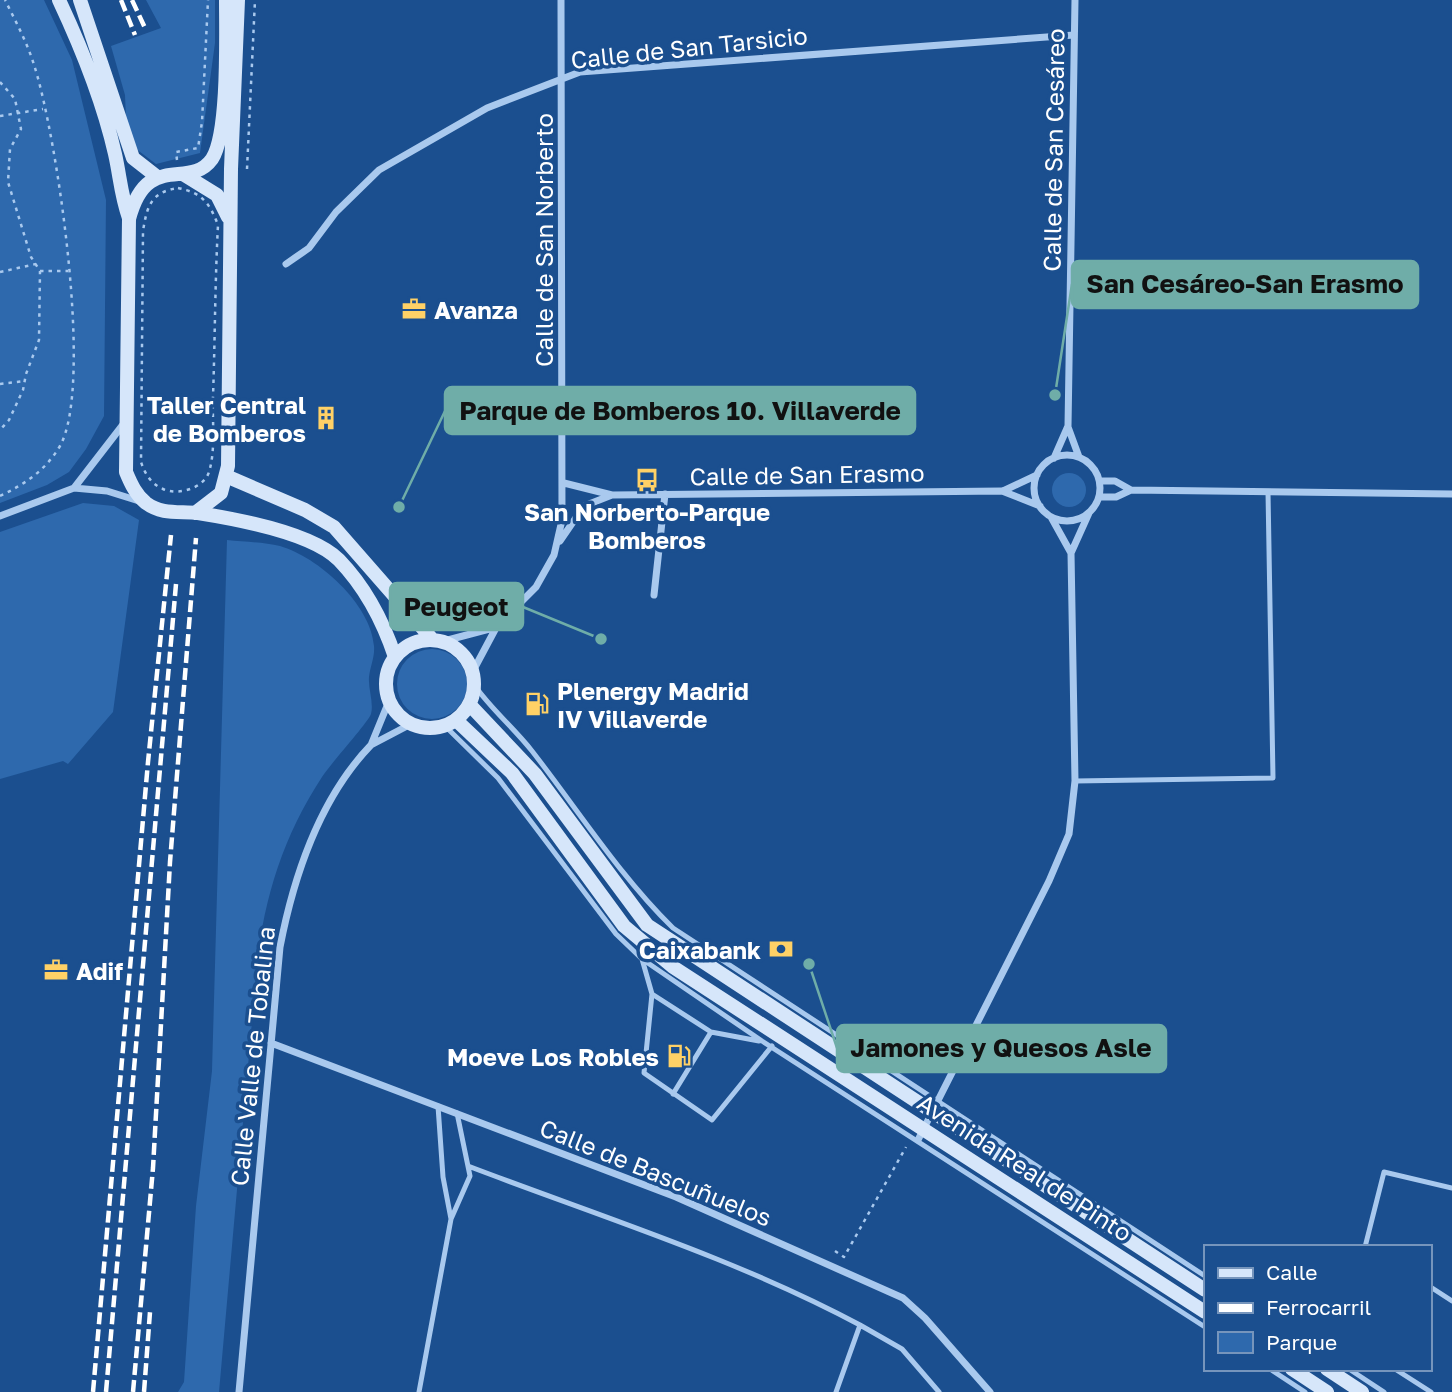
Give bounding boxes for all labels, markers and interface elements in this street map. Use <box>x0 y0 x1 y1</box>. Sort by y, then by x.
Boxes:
street label: Calle de San Tarsicio <box>569 20 809 74</box>
street label: Calle de San Cesáreo <box>1036 28 1070 272</box>
street label: Calle de San Norberto <box>529 113 558 367</box>
callout: San Cesáreo-San Erasmo <box>1072 261 1418 308</box>
text: San Cesáreo-San Erasmo <box>1086 268 1404 299</box>
office icon: Avanza <box>400 295 428 323</box>
place label: Avanza <box>434 295 518 324</box>
callout: Parque de Bomberos 10. Villaverde <box>445 387 915 434</box>
place label: Taller Central de Bomberos <box>147 390 306 447</box>
text: Parque de Bomberos 10. Villaverde <box>459 395 901 426</box>
building icon: Taller Central de Bomberos <box>312 404 340 432</box>
street label: Calle de San Erasmo <box>689 457 925 491</box>
bus stop icon: San Norberto-Parque Bomberos <box>633 466 661 494</box>
place label: San Norberto-Parque Bomberos <box>524 497 770 554</box>
callout: Peugeot <box>390 583 523 630</box>
text: Peugeot <box>403 591 509 622</box>
place label: Plenergy Madrid IV Villaverde <box>557 676 749 733</box>
fuel station icon: Plenergy Madrid IV Villaverde <box>523 690 551 718</box>
street label: Calle Valle de Tobalina <box>224 925 280 1187</box>
place label: Caixabank <box>639 935 761 964</box>
bank icon: Caixabank <box>767 935 795 963</box>
office icon: Adif <box>42 956 70 984</box>
place label: Adif <box>76 956 123 985</box>
callout: Jamones y Quesos Asle <box>837 1025 1166 1072</box>
text: Jamones y Quesos Asle <box>850 1032 1152 1063</box>
place label: Moeve Los Robles <box>447 1042 659 1071</box>
fuel station icon: Moeve Los Robles <box>665 1042 693 1070</box>
street label: Avenida Real de Pinto <box>912 1087 1138 1247</box>
street label: Calle de Bascuñuelos <box>536 1112 776 1232</box>
legend <box>1204 1245 1431 1371</box>
text: Calle <box>1266 1259 1318 1285</box>
text: Ferrocarril <box>1266 1294 1371 1320</box>
text: Parque <box>1266 1329 1337 1355</box>

